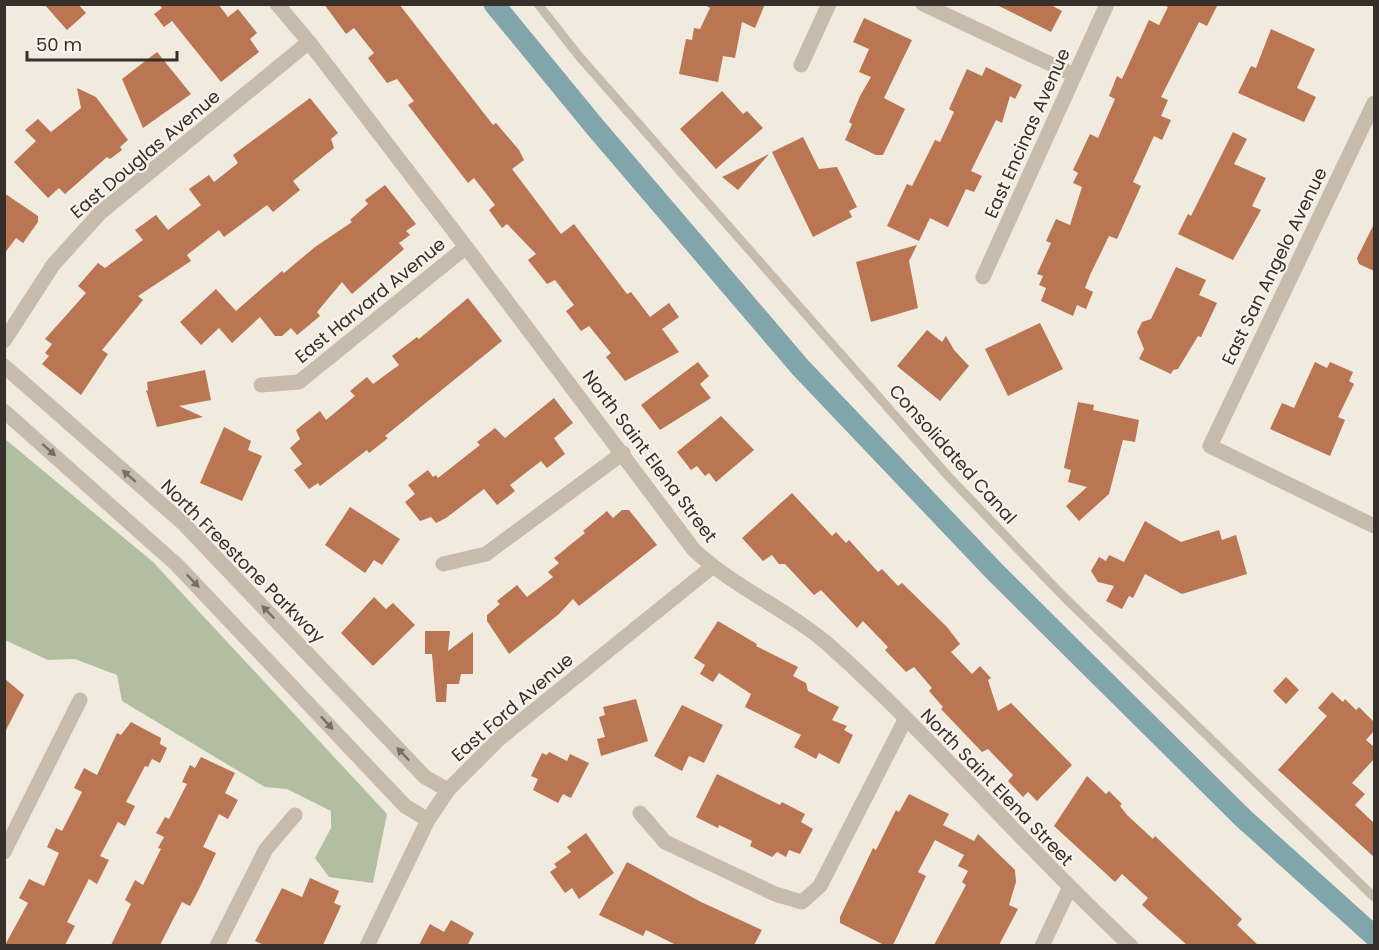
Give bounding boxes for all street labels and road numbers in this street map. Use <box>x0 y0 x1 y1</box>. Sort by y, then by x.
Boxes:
street label: East Encinas Avenue <box>978 44 1076 222</box>
street label: East Douglas Avenue <box>65 84 225 224</box>
street label: East San Angelo Avenue <box>1215 163 1333 369</box>
street label: East Harvard Avenue <box>289 231 451 369</box>
street label: North Saint Elena Street <box>577 365 723 547</box>
street label: Consolidated Canal <box>884 379 1022 529</box>
street label: North Freestone Parkway <box>156 474 330 648</box>
street label: East Ford Avenue <box>446 647 578 767</box>
street label: North Saint Elena Street <box>915 703 1079 871</box>

